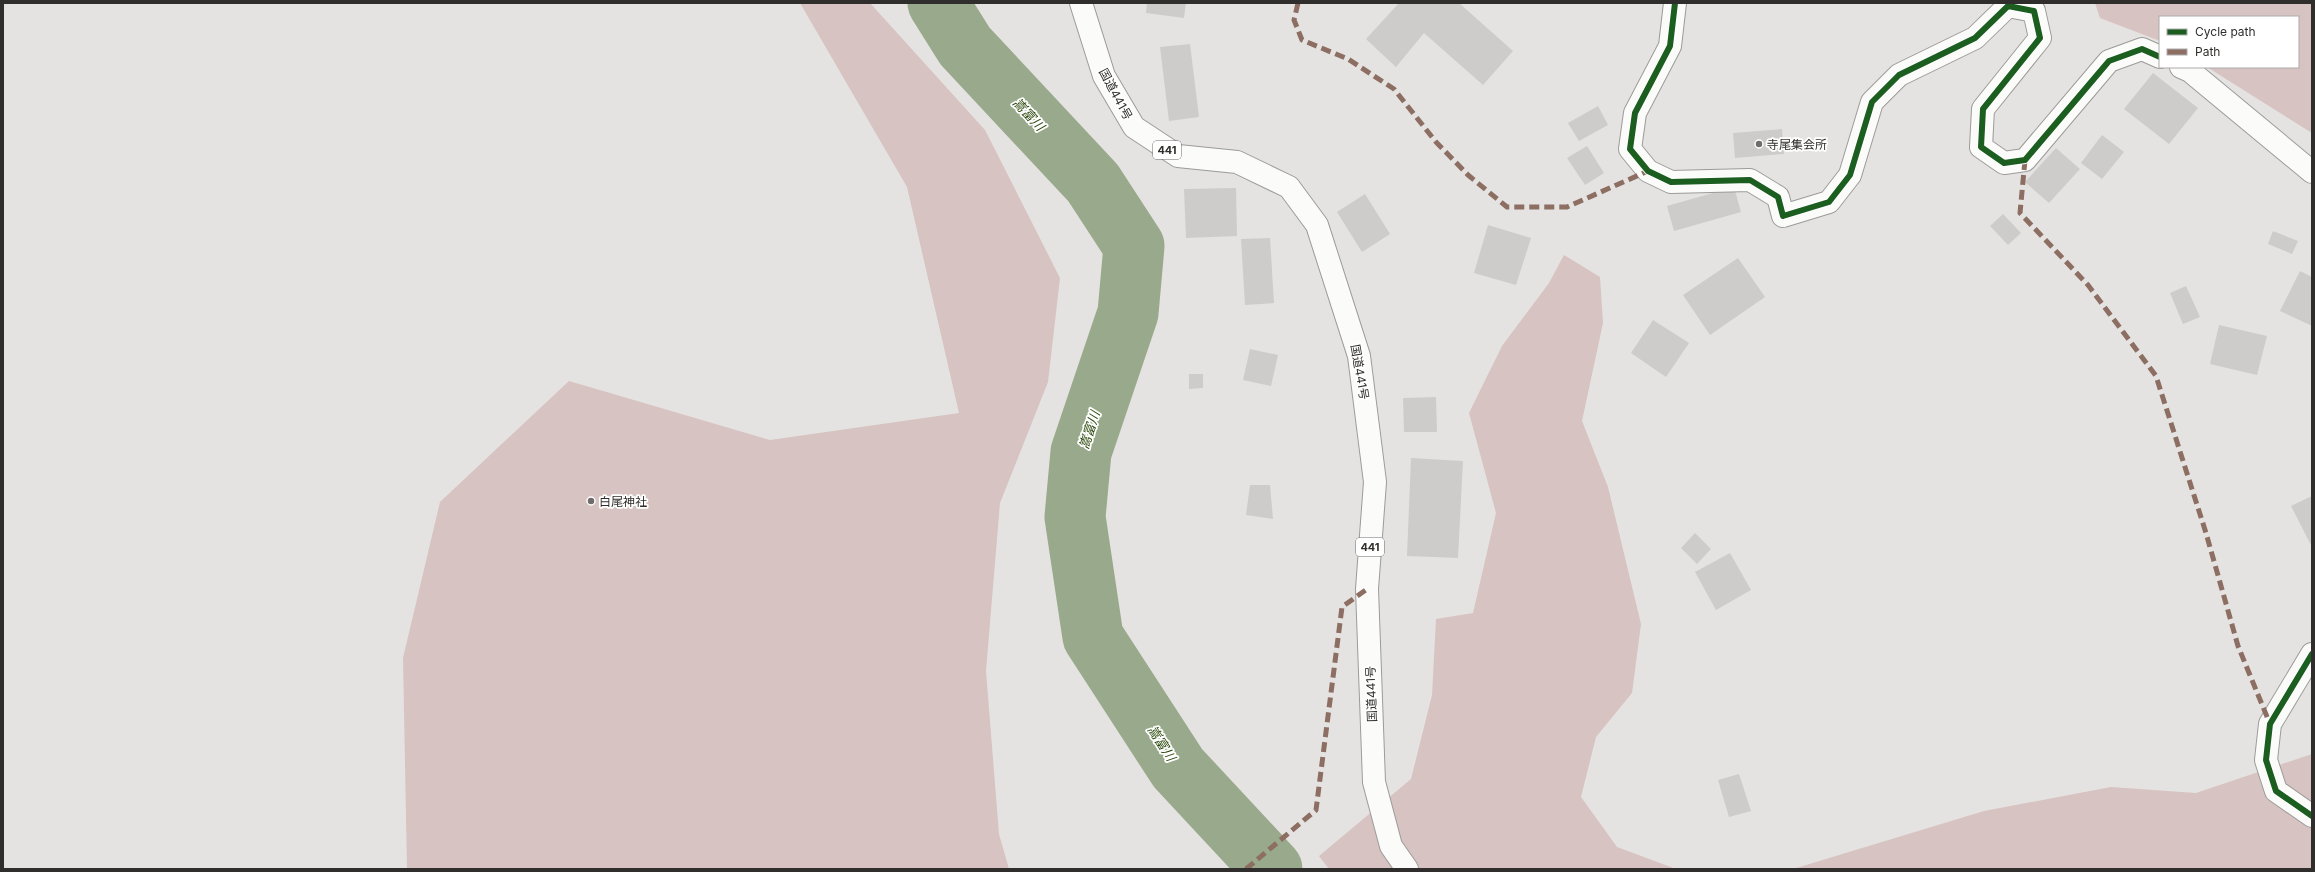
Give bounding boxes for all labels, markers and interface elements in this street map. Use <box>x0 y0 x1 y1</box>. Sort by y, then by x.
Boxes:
legend <box>2159 16 2299 68</box>
text: Cycle path <box>2195 24 2256 39</box>
text: Path <box>2195 44 2220 59</box>
street label: 国道441号 <box>1096 66 1136 122</box>
water label: 嵩富川 <box>1010 94 1050 135</box>
place label: 寺尾集会所 <box>1767 137 1827 152</box>
marker: 寺尾集会所 <box>1754 139 1764 149</box>
road number: 441 <box>1153 141 1181 159</box>
street label: 国道441号 <box>1348 343 1372 401</box>
water label: 嵩富川 <box>1075 407 1103 451</box>
place label: 白尾神社 <box>599 494 647 509</box>
marker: 白尾神社 <box>586 496 596 506</box>
road number: 441 <box>1356 538 1384 556</box>
street label: 国道441号 <box>1363 666 1379 722</box>
water label: 嵩富川 <box>1145 722 1180 765</box>

